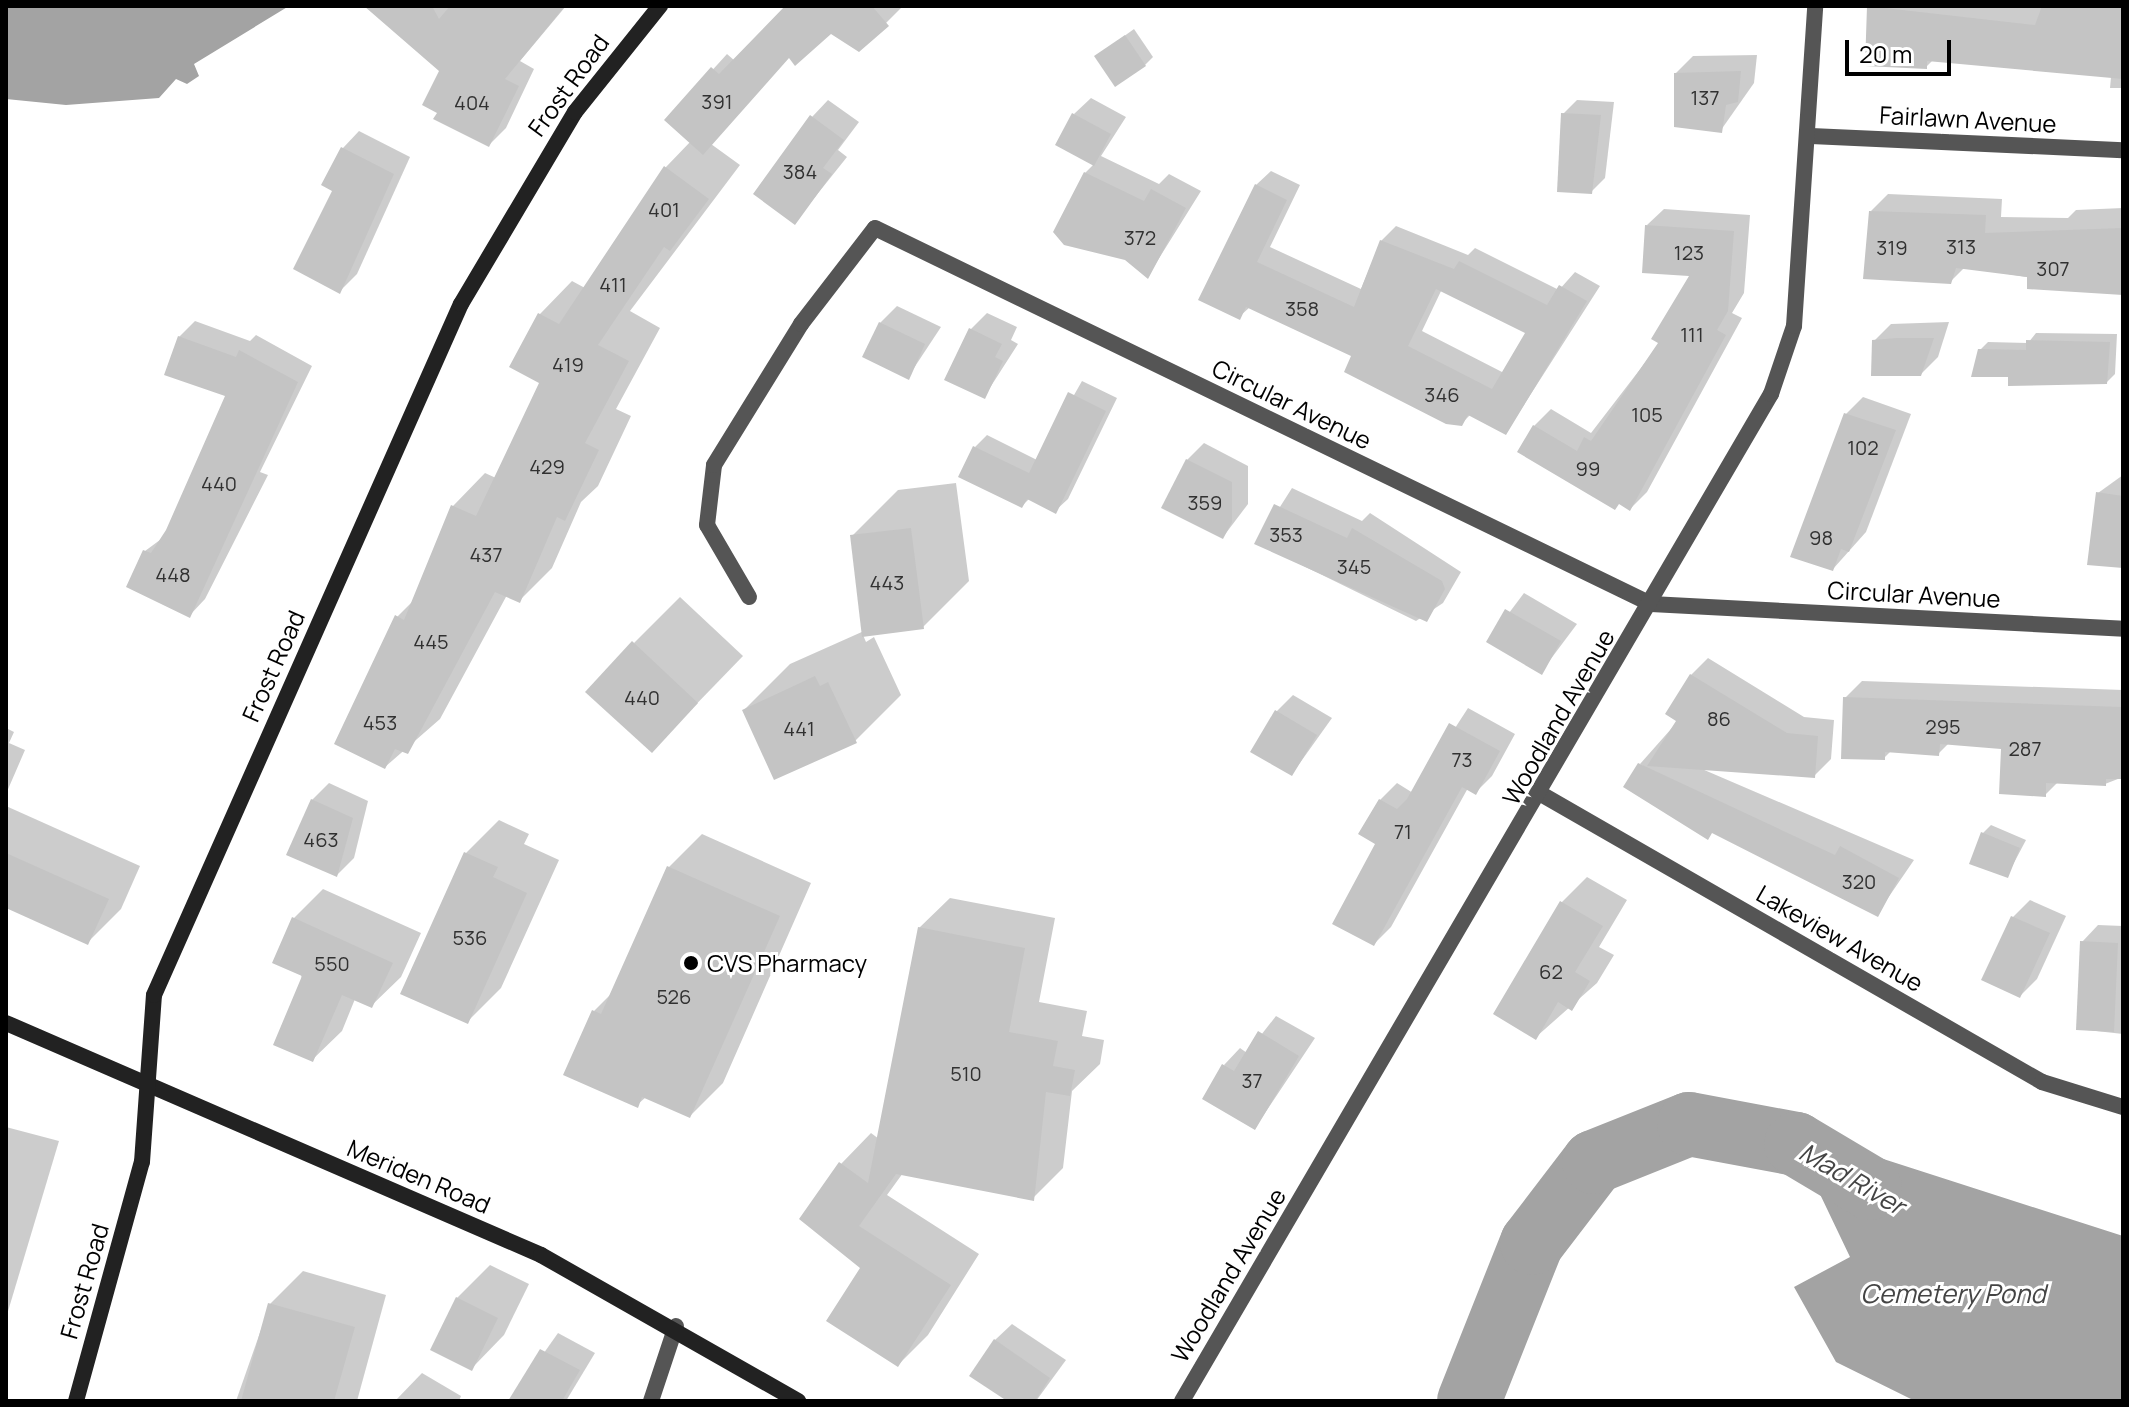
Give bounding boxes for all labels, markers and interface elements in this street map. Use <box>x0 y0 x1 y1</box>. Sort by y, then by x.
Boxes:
scale bar <box>1849 24 1955 74</box>
street label: Frost Road <box>522 29 614 141</box>
text: 20 m <box>1859 37 1912 70</box>
house number: 137 <box>1691 85 1719 109</box>
house number: 391 <box>701 89 733 113</box>
house number: 404 <box>454 90 490 114</box>
street label: Fairlawn Avenue <box>1879 100 2057 138</box>
house number: 384 <box>783 159 817 183</box>
house number: 401 <box>648 197 680 221</box>
house number: 372 <box>1124 225 1156 249</box>
house number: 313 <box>1946 234 1976 258</box>
house number: 319 <box>1876 235 1908 259</box>
house number: 123 <box>1674 240 1704 264</box>
house number: 307 <box>2036 256 2070 280</box>
house number: 411 <box>599 272 627 296</box>
house number: 358 <box>1285 296 1319 320</box>
house number: 111 <box>1680 322 1704 346</box>
house number: 419 <box>552 352 584 376</box>
street label: Circular Avenue <box>1208 353 1376 455</box>
house number: 346 <box>1424 382 1460 406</box>
house number: 105 <box>1631 402 1663 426</box>
house number: 102 <box>1847 435 1879 459</box>
house number: 429 <box>529 454 565 478</box>
house number: 99 <box>1576 456 1600 480</box>
house number: 440 <box>201 471 237 495</box>
house number: 359 <box>1187 490 1223 514</box>
house number: 353 <box>1269 522 1303 546</box>
house number: 98 <box>1809 525 1833 549</box>
house number: 437 <box>470 542 502 566</box>
house number: 345 <box>1337 554 1371 578</box>
house number: 448 <box>155 562 191 586</box>
house number: 443 <box>870 570 904 594</box>
street label: Circular Avenue <box>1827 575 2001 613</box>
street label: Frost Road <box>236 606 310 726</box>
street label: Woodland Avenue <box>1496 624 1620 810</box>
house number: 445 <box>413 629 449 653</box>
house number: 440 <box>624 685 660 709</box>
house number: 86 <box>1707 706 1731 730</box>
house number: 453 <box>363 710 397 734</box>
house number: 295 <box>1925 714 1961 738</box>
house number: 441 <box>783 716 815 740</box>
house number: 287 <box>2008 736 2042 760</box>
house number: 73 <box>1451 747 1473 771</box>
house number: 71 <box>1394 819 1412 843</box>
house number: 463 <box>303 827 339 851</box>
house number: 320 <box>1842 869 1876 893</box>
street label: Lakeview Avenue <box>1752 879 1928 997</box>
house number: 536 <box>452 925 488 949</box>
place label: CVS Pharmacy <box>707 949 867 977</box>
house number: 550 <box>314 951 350 975</box>
marker: CVS Pharmacy <box>682 954 700 972</box>
house number: 62 <box>1539 959 1563 983</box>
house number: 526 <box>657 984 691 1008</box>
house number: 510 <box>950 1061 982 1085</box>
house number: 37 <box>1241 1068 1263 1092</box>
street label: Meriden Road <box>343 1133 495 1219</box>
water label: Mad River <box>1794 1136 1910 1222</box>
street label: Woodland Avenue <box>1165 1183 1291 1367</box>
street label: Frost Road <box>54 1220 114 1342</box>
water label: Cemetery Pond <box>1860 1278 2046 1310</box>

